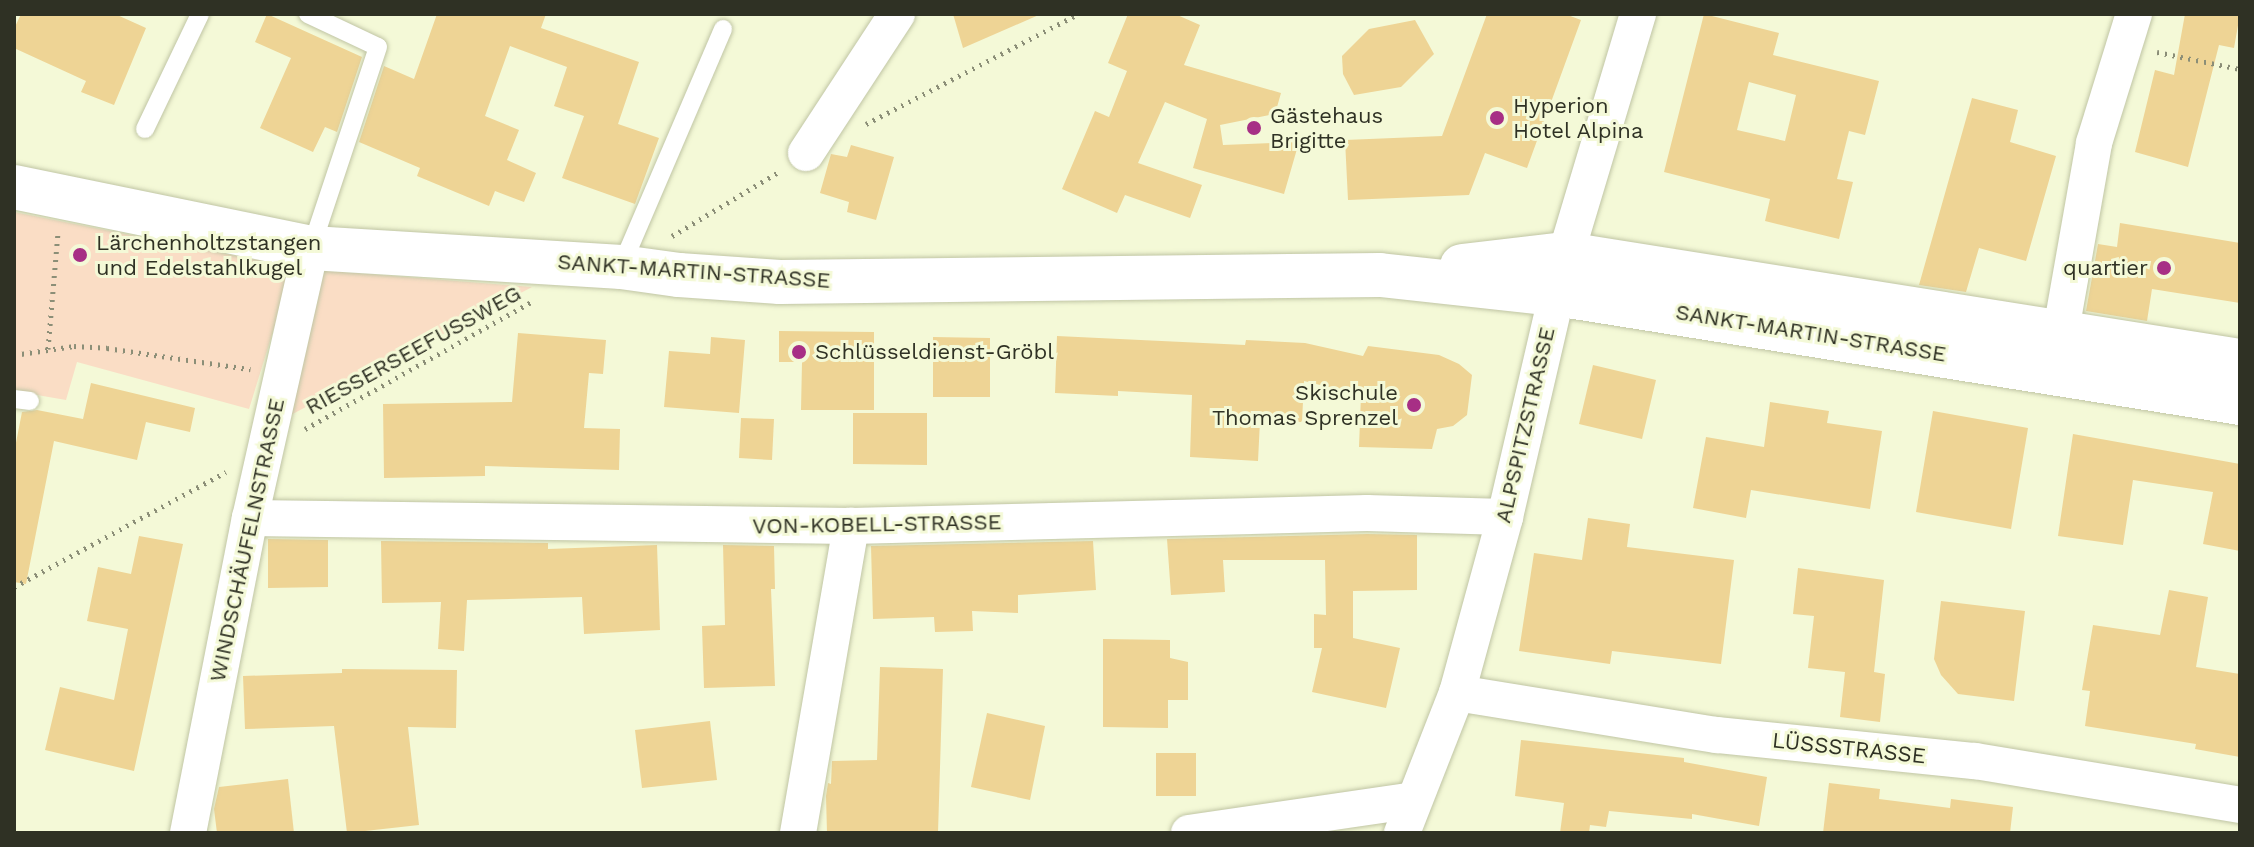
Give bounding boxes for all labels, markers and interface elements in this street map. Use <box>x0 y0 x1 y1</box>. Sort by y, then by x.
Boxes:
place label: Hyperion Hotel Alpina <box>1513 92 1645 144</box>
place label: Gästehaus Brigitte <box>1270 102 1383 154</box>
marker: Hyperion Hotel Alpina <box>1488 109 1506 127</box>
marker: Gästehaus Brigitte <box>1245 119 1263 137</box>
place label: Lärchenholtzstangen und Edelstahlkugel <box>96 229 321 280</box>
marker: Lärchenholtzstangen und Edelstahlkugel <box>71 246 89 264</box>
street label: SANKT-MARTIN-STRASSE <box>557 248 831 294</box>
place label: quartier <box>2063 255 2148 281</box>
marker: quartier <box>2155 259 2173 277</box>
street label: RIESSERSEEFUSSWEG <box>301 280 525 420</box>
street label: SANKT-MARTIN-STRASSE <box>1674 299 1948 367</box>
street label: ALPSPITZSTRASSE <box>1490 324 1560 526</box>
place label: Schlüsseldienst-Gröbl <box>815 339 1054 365</box>
marker: Schlüsseldienst-Gröbl <box>790 343 808 361</box>
place label: Skischule Thomas Sprenzel <box>1212 379 1398 430</box>
street label: WINDSCHÄUFELNSTRASSE <box>204 396 290 684</box>
marker: Skischule Thomas Sprenzel <box>1405 396 1423 414</box>
street label: VON-KOBELL-STRASSE <box>752 509 1002 539</box>
street label: LÜSSSTRASSE <box>1771 727 1927 769</box>

